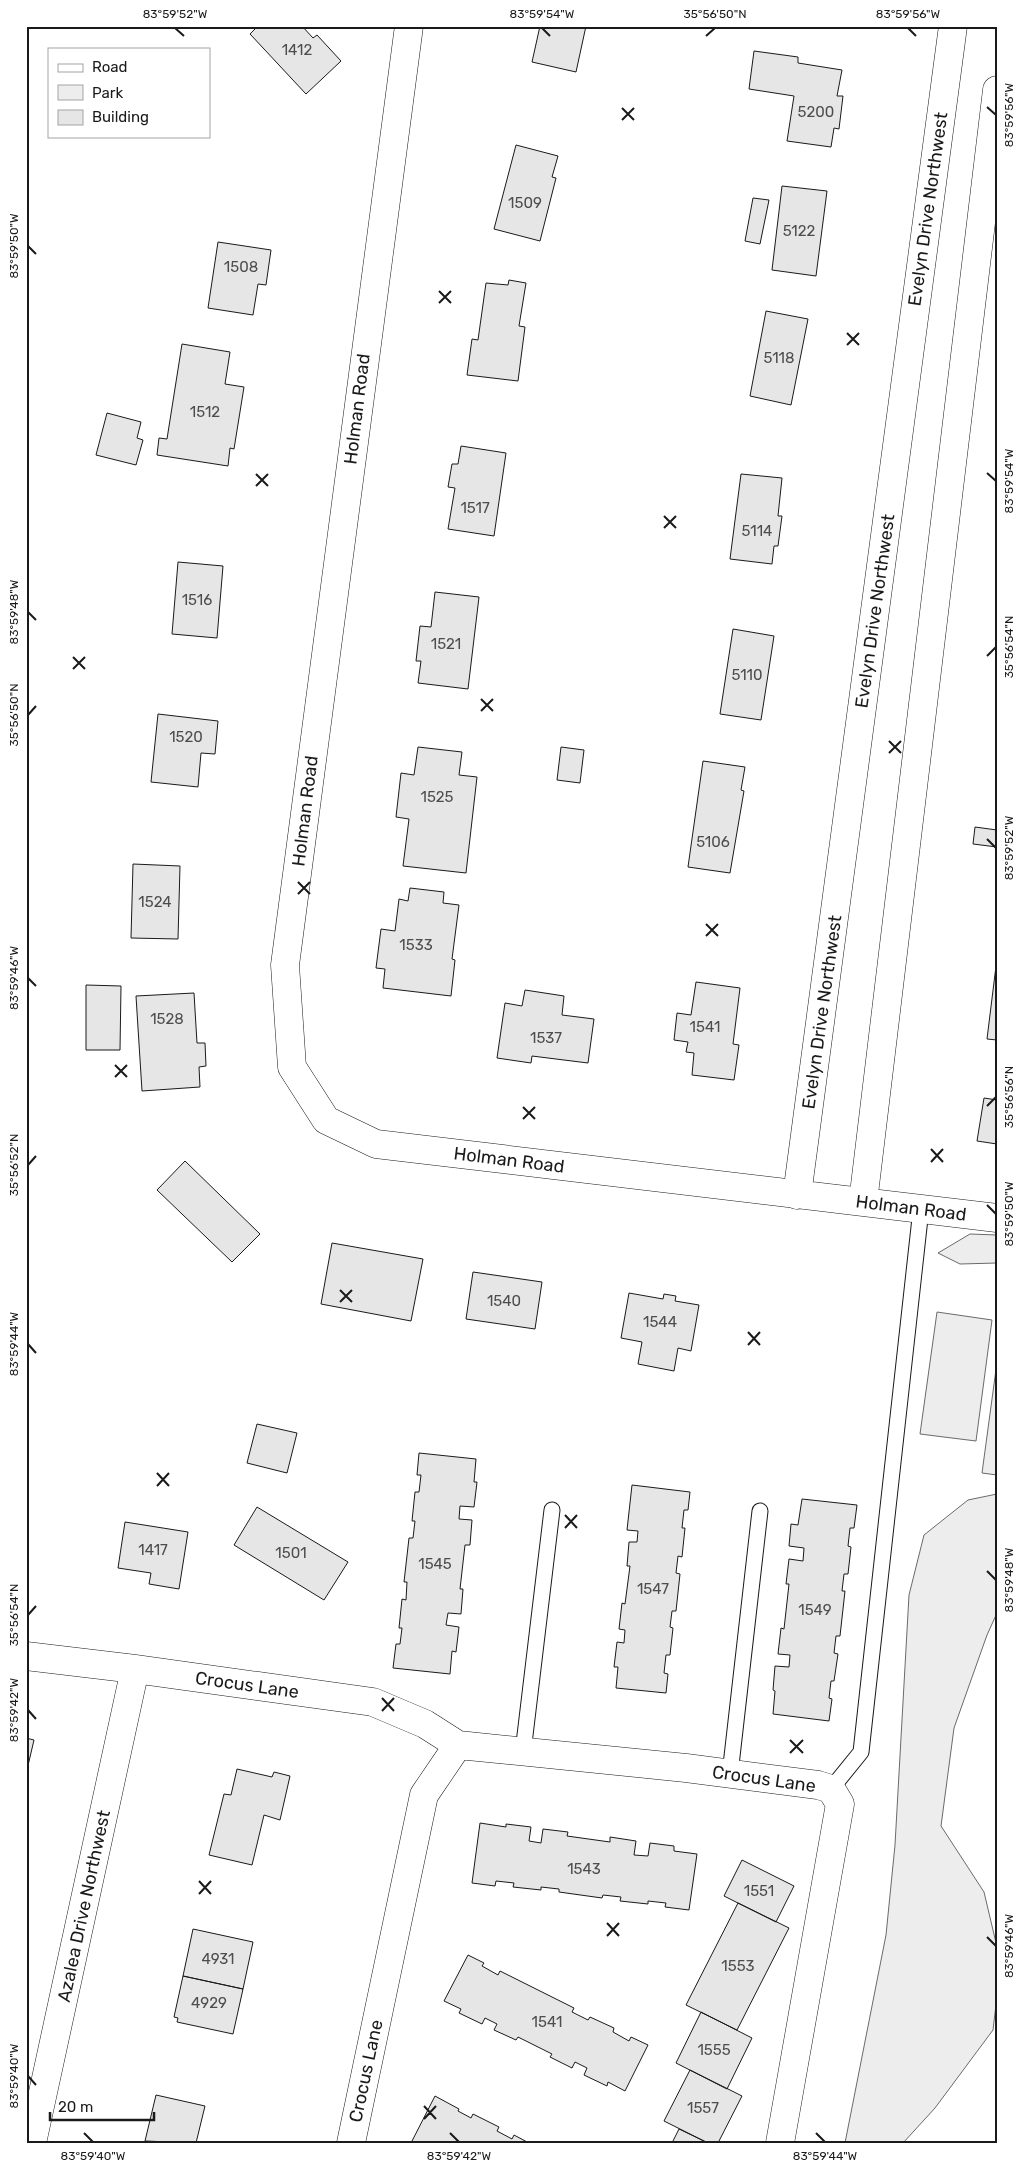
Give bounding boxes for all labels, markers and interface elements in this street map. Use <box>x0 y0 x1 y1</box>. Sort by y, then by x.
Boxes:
text: 83°59'52"W <box>143 7 208 21</box>
text: 83°59'54"W <box>510 7 575 21</box>
text: 35°56'50"N <box>683 7 747 21</box>
text: 83°59'56"W <box>876 7 941 21</box>
house number: 1412 <box>282 41 313 59</box>
legend <box>48 48 210 138</box>
text: Road <box>92 58 128 76</box>
text: 83°59'56"W <box>1002 82 1016 147</box>
text: Park <box>92 84 123 102</box>
house number: 5200 <box>798 103 834 121</box>
text: Building <box>92 108 149 126</box>
street label: Evelyn Drive Northwest <box>903 111 953 307</box>
house number: 1509 <box>508 194 542 212</box>
text: 83°59'50"W <box>7 213 21 279</box>
house number: 5122 <box>783 222 816 240</box>
house number: 1508 <box>224 258 258 276</box>
house number: 5118 <box>763 349 795 367</box>
street label: Holman Road <box>339 352 375 466</box>
house number: 1512 <box>190 403 220 421</box>
text: 83°59'54"W <box>1002 448 1016 513</box>
house number: 1517 <box>460 499 490 517</box>
street label: Evelyn Drive Northwest <box>850 513 900 709</box>
house number: 5114 <box>742 522 772 540</box>
text: 83°59'48"W <box>7 579 21 644</box>
house number: 1516 <box>182 591 212 609</box>
text: 35°56'54"N <box>1002 616 1016 678</box>
house number: 1521 <box>431 635 461 653</box>
house number: 5110 <box>731 666 763 684</box>
text: 35°56'50"N <box>7 683 21 747</box>
house number: 1520 <box>169 728 203 746</box>
street label: Holman Road <box>287 754 323 868</box>
house number: 1525 <box>420 788 454 806</box>
text: 83°59'52"W <box>1002 815 1016 880</box>
house number: 5106 <box>696 833 730 851</box>
house number: 1524 <box>138 893 172 911</box>
street label: Evelyn Drive Northwest <box>797 914 847 1110</box>
house number: 1533 <box>399 936 433 954</box>
text: 83°59'46"W <box>7 946 21 1010</box>
house number: 1528 <box>150 1010 184 1028</box>
house number: 1541 <box>690 1018 720 1036</box>
house number: 1537 <box>530 1029 562 1047</box>
text: 35°56'56"N <box>1002 1066 1016 1128</box>
text: 35°56'52"N <box>7 1134 21 1196</box>
street label: Holman Road <box>452 1142 566 1178</box>
text: 83°59'50"W <box>1002 1181 1016 1247</box>
street label: Holman Road <box>854 1190 968 1226</box>
house number: 1540 <box>487 1292 521 1310</box>
text: 83°59'44"W <box>7 1311 21 1376</box>
house number: 1544 <box>643 1313 677 1331</box>
house number: 1417 <box>138 1541 168 1559</box>
house number: 1501 <box>275 1544 307 1562</box>
text: 83°59'48"W <box>1002 1547 1016 1612</box>
house number: 1545 <box>418 1555 452 1573</box>
house number: 1547 <box>637 1580 669 1598</box>
text: 35°56'54"N <box>7 1584 21 1646</box>
house number: 1549 <box>798 1601 832 1619</box>
street label: Crocus Lane <box>194 1667 300 1703</box>
text: 83°59'42"W <box>7 1677 21 1742</box>
street label: Crocus Lane <box>711 1761 817 1797</box>
street label: Azalea Drive Northwest <box>53 1808 115 2004</box>
house number: 1543 <box>567 1860 601 1878</box>
house number: 1551 <box>744 1882 774 1900</box>
text: 83°59'46"W <box>1002 1914 1016 1978</box>
house number: 4931 <box>201 1950 235 1968</box>
house number: 1553 <box>721 1957 755 1975</box>
house number: 4929 <box>191 1994 227 2012</box>
house number: 1541 <box>532 2013 562 2031</box>
street label: Crocus Lane <box>344 2018 388 2124</box>
house number: 1555 <box>697 2041 731 2059</box>
text: 83°59'40"W <box>7 2043 21 2108</box>
scale bar <box>50 2089 154 2121</box>
text: 20 m <box>58 2098 93 2116</box>
house number: 1557 <box>687 2099 719 2117</box>
text: 83°59'40"W <box>61 2149 126 2163</box>
text: 83°59'42"W <box>427 2149 492 2163</box>
text: 83°59'44"W <box>793 2149 858 2163</box>

